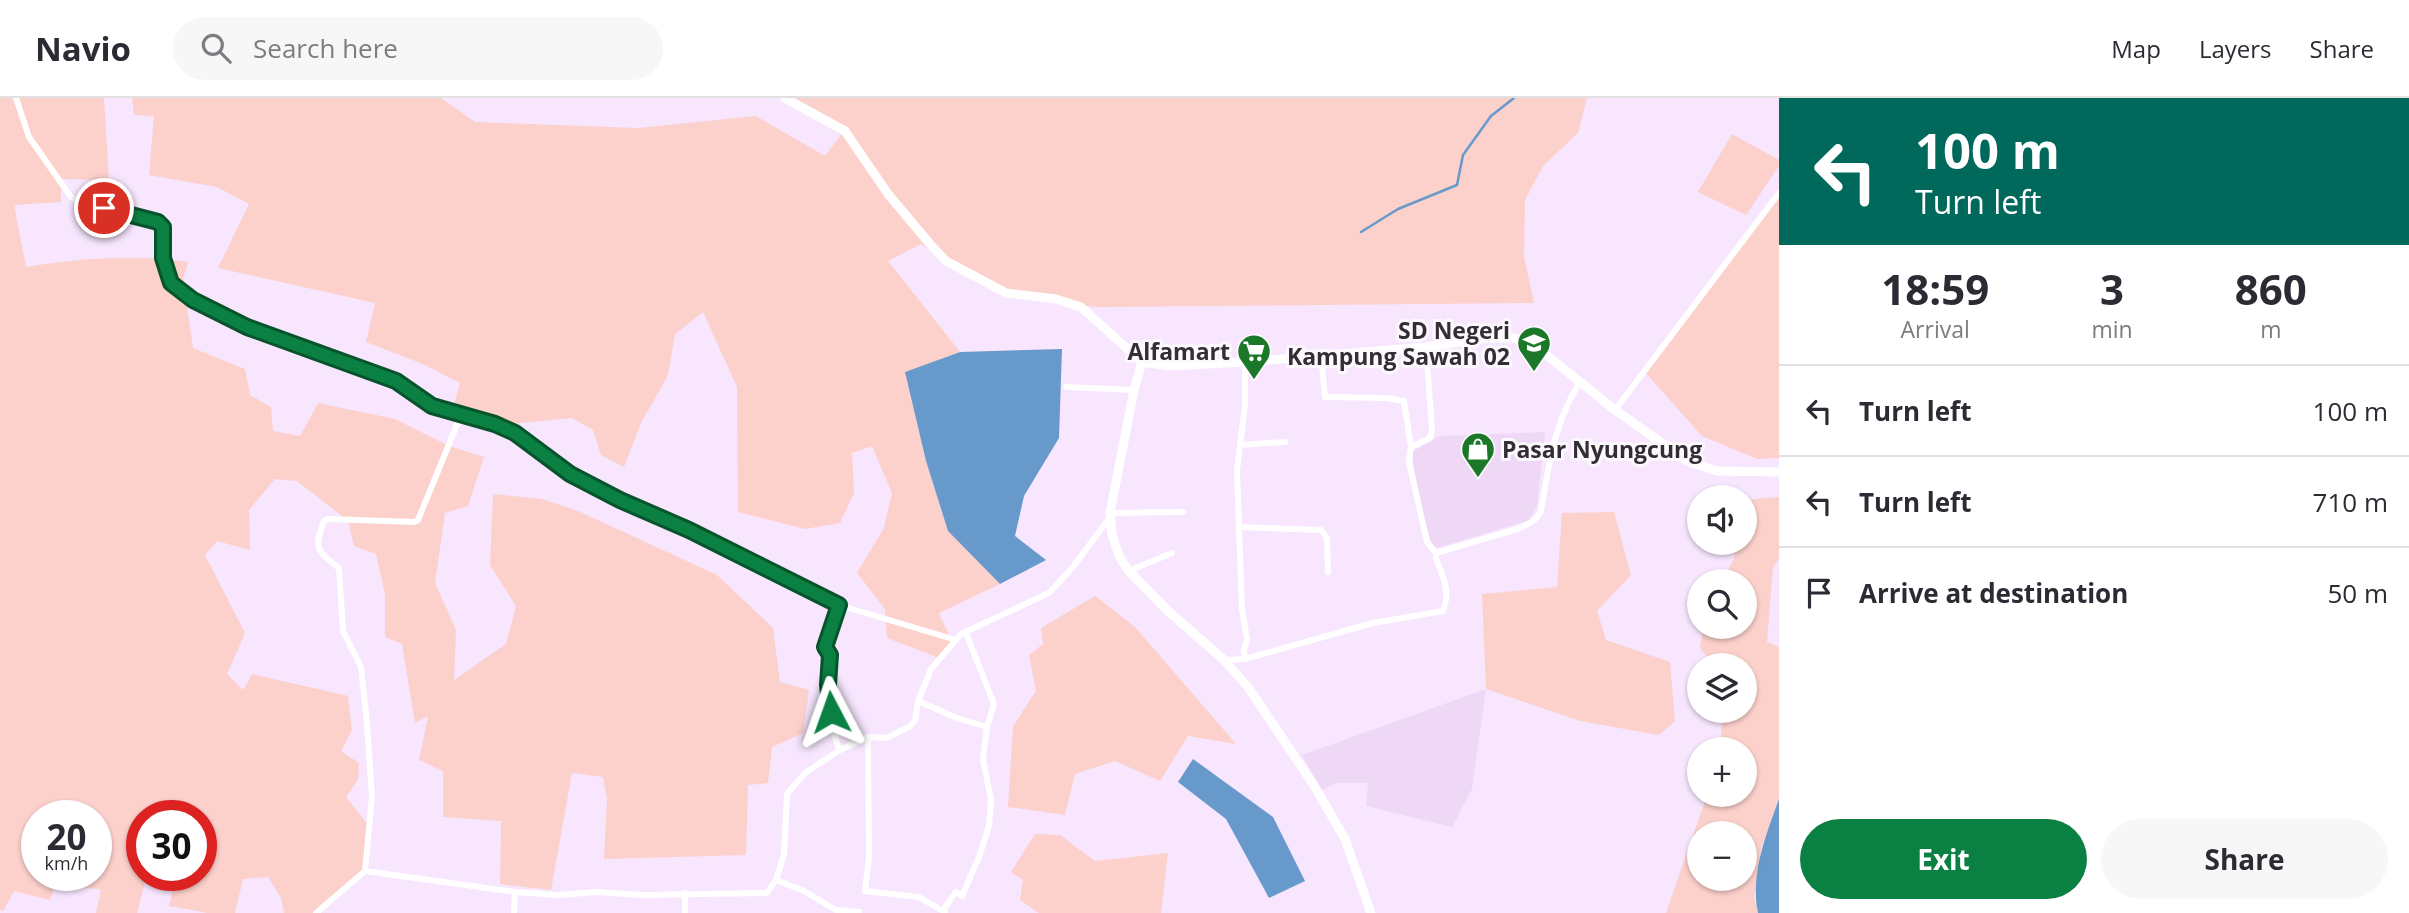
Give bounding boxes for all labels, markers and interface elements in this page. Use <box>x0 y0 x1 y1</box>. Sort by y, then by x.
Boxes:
search box <box>173 17 663 80</box>
text: Navio <box>35 26 131 71</box>
icon: search <box>197 29 235 67</box>
text: Search here <box>253 30 398 66</box>
text: Map <box>2111 32 2161 65</box>
text: Layers <box>2199 32 2272 65</box>
text: Share <box>2310 32 2374 65</box>
text: 100 m <box>1915 117 2060 183</box>
icon: left <box>1800 126 1891 217</box>
pin <box>74 178 134 238</box>
text: Turn left <box>1915 180 2041 223</box>
icon: arrive <box>85 189 123 227</box>
text: 18:59 <box>1881 260 1989 317</box>
text: 3 <box>2100 260 2124 317</box>
text: 860 <box>2235 260 2307 317</box>
text: Arrival <box>1901 313 1970 345</box>
text: min <box>2091 313 2133 345</box>
text: m <box>2260 313 2281 345</box>
place label: SD Negeri Kampung Sawah 02 <box>1287 314 1510 372</box>
school or university icon: SD Negeri Kampung Sawah 02 <box>1515 324 1553 373</box>
supermarket icon: Alfamart <box>1235 332 1273 381</box>
place label: Alfamart <box>1127 335 1230 367</box>
icon: left <box>1800 392 1838 430</box>
text: Turn left <box>1859 393 1971 429</box>
text: 100 m <box>2313 393 2388 429</box>
shop icon: Pasar Nyungcung <box>1459 430 1497 479</box>
place label: Pasar Nyungcung <box>1502 433 1702 465</box>
icon: left <box>1800 483 1838 521</box>
text: Turn left <box>1859 484 1971 520</box>
text: 710 m <box>2313 484 2388 520</box>
map controls <box>1687 485 1757 891</box>
button: sound <box>1687 485 1757 555</box>
button: search <box>1687 569 1757 639</box>
icon: arrive <box>1800 574 1838 612</box>
text: Arrive at destination <box>1859 575 2128 611</box>
text: 50 m <box>2327 575 2388 611</box>
button: layers <box>1687 653 1757 723</box>
position arrow <box>794 675 868 749</box>
button: + <box>1687 737 1757 807</box>
speed limit sign: 30 <box>126 800 217 891</box>
text: 20 <box>46 813 87 860</box>
button: Exit <box>1800 819 2087 899</box>
button: Share <box>2101 819 2388 899</box>
button: − <box>1687 821 1757 891</box>
text: km/h <box>45 851 88 875</box>

